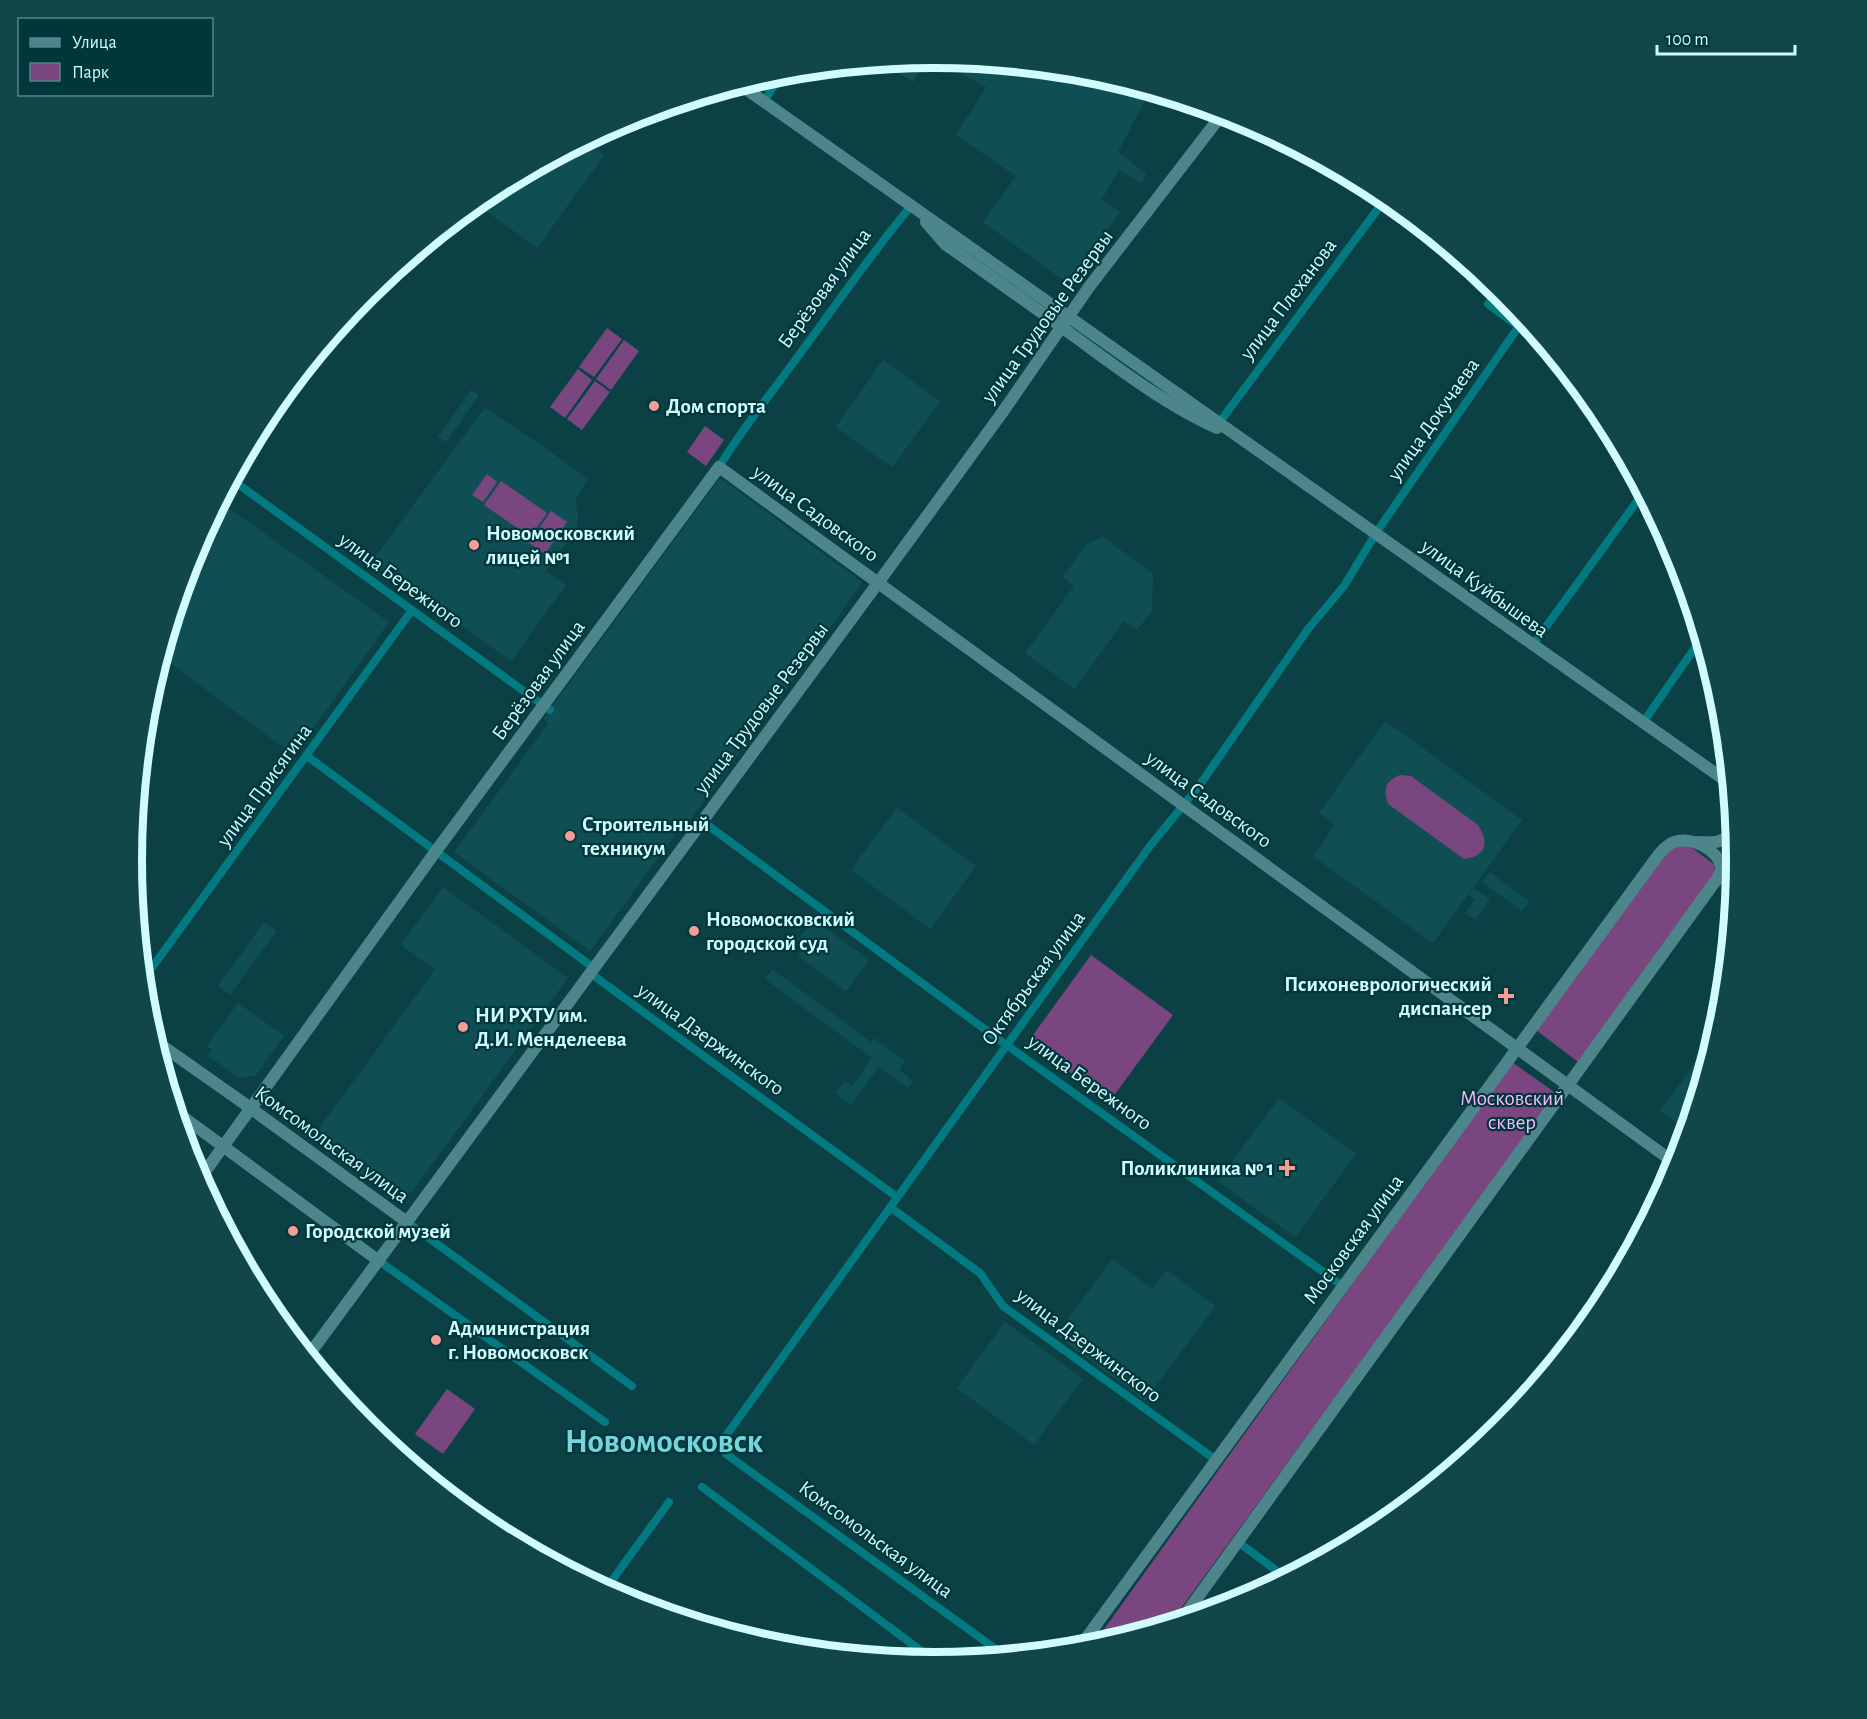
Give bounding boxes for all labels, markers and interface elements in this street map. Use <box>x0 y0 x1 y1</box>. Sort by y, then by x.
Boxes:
legend <box>18 18 213 96</box>
scale bar <box>1657 18 1795 56</box>
text: 100 m <box>1666 31 1709 49</box>
text: Улица <box>72 34 117 52</box>
text: Парк <box>72 64 110 82</box>
street label: Берёзовая улица <box>774 224 875 352</box>
street label: улица Трудовые Резервы <box>977 226 1117 407</box>
street label: улица Плеханова <box>1236 235 1341 365</box>
street label: улица Докучаева <box>1383 354 1484 485</box>
place label: Дом спорта <box>666 396 766 417</box>
marker: Дом спорта <box>647 399 661 413</box>
street label: улица Садовского <box>748 460 882 566</box>
place label: Новомосковский лицей №1 <box>486 523 635 568</box>
street label: улица Бережного <box>334 528 466 632</box>
street label: улица Куйбышева <box>1416 535 1553 642</box>
marker: Новомосковский лицей №1 <box>467 538 481 552</box>
street label: Берёзовая улица <box>488 616 589 744</box>
street label: улица Трудовые Резервы <box>690 619 832 798</box>
street label: улица Присягина <box>212 720 316 851</box>
street label: улица Садовского <box>1141 746 1275 852</box>
place label: Строительный техникум <box>581 814 709 859</box>
marker: Строительный техникум <box>563 829 577 843</box>
street label: Октябрьская улица <box>978 907 1089 1049</box>
place label: Новомосковский городской суд <box>706 909 855 954</box>
marker: Новомосковский городской суд <box>687 924 701 938</box>
place label: Психоневрологический диспансер <box>1284 974 1492 1019</box>
street label: улица Дзержинского <box>633 979 788 1100</box>
marker: Психоневрологический диспансер <box>1497 987 1515 1005</box>
place label: НИ РХТУ им. Д.И. Менделеева <box>475 1005 627 1050</box>
marker: НИ РХТУ им. Д.И. Менделеева <box>456 1020 470 1034</box>
street label: улица Бережного <box>1023 1030 1155 1134</box>
street label: Комсомольская улица <box>251 1082 413 1207</box>
park label: Московский сквер <box>1460 1088 1564 1133</box>
place label: Поликлиника № 1 <box>1120 1158 1274 1179</box>
marker: Поликлиника № 1 <box>1278 1159 1296 1177</box>
street label: Московская улица <box>1300 1170 1408 1308</box>
place label: Городской музей <box>305 1221 451 1242</box>
marker: Городской музей <box>286 1224 300 1238</box>
street label: улица Дзержинского <box>1011 1284 1165 1407</box>
place label: Администрация г. Новомосковск <box>448 1318 590 1363</box>
marker: Администрация г. Новомосковск <box>429 1333 443 1347</box>
district label: Новомосковск <box>565 1426 764 1459</box>
street label: Комсомольская улица <box>795 1477 957 1602</box>

